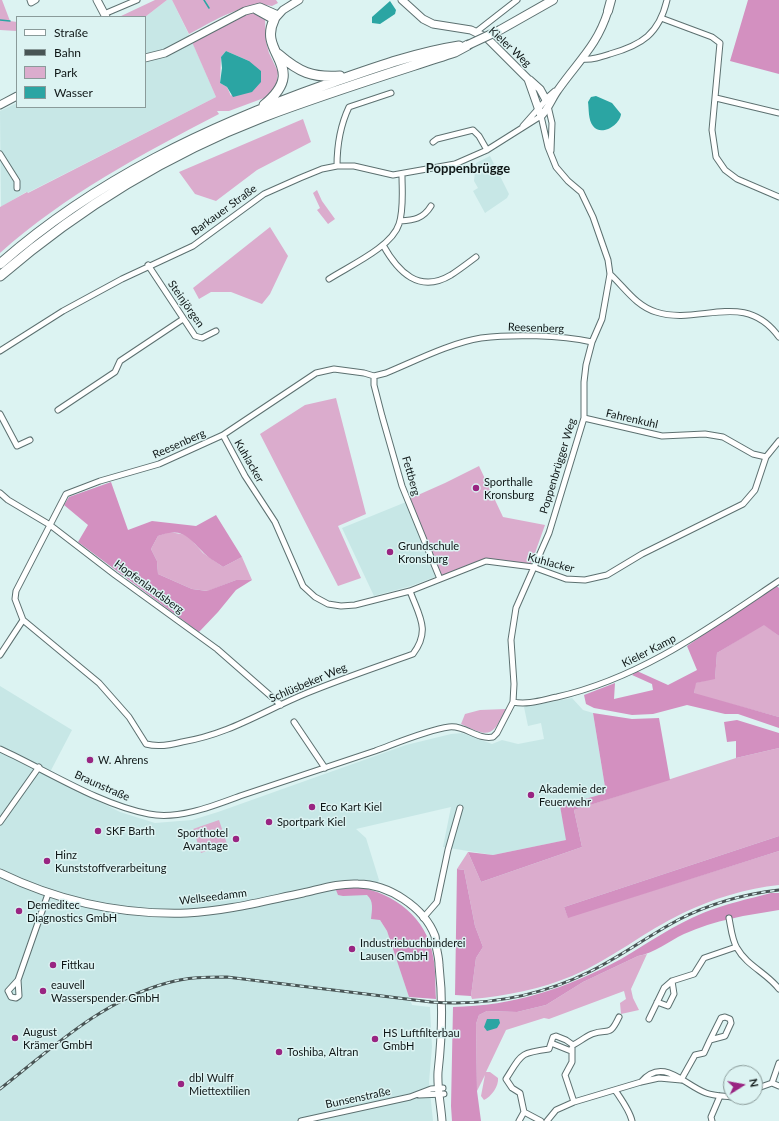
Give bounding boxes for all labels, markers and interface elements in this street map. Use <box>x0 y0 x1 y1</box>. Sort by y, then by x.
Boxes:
legend <box>16 16 146 108</box>
street label: Kieler Weg <box>486 24 534 70</box>
text: Straße <box>54 25 88 40</box>
text: Bahn <box>54 45 81 60</box>
text: Park <box>54 65 77 80</box>
text: Wasser <box>54 85 93 100</box>
district label: Poppenbrügge <box>426 161 510 177</box>
street label: Barkauer Straße <box>189 182 259 238</box>
street label: Steinjörgen <box>165 278 207 330</box>
street label: Reesenberg <box>508 320 564 336</box>
street label: Fahrenkuhl <box>605 407 659 431</box>
street label: Poppenbrügger Weg <box>537 417 579 515</box>
street label: Reesenberg <box>151 426 207 462</box>
street label: Kuhlacker <box>231 437 267 485</box>
street label: Fettberg <box>399 455 423 497</box>
place label: Sporthalle Kronsburg <box>484 475 534 501</box>
marker: Sporthalle Kronsburg <box>471 483 481 493</box>
place label: Grundschule Kronsburg <box>398 539 459 565</box>
marker: Grundschule Kronsburg <box>385 547 395 557</box>
street label: Kuhlacker <box>526 550 576 576</box>
street label: Hopfenlandsberg <box>112 557 186 617</box>
street label: Kieler Kamp <box>620 632 678 670</box>
street label: Schlüsbeker Weg <box>267 661 349 705</box>
place label: W. Ahrens <box>98 753 148 767</box>
marker: W. Ahrens <box>85 755 95 765</box>
street label: Braunstraße <box>72 768 132 804</box>
place label: Akademie der Feuerwehr <box>539 782 606 808</box>
marker: Akademie der Feuerwehr <box>526 790 536 800</box>
place label: Eco Kart Kiel <box>320 800 382 814</box>
marker: Eco Kart Kiel <box>307 802 317 812</box>
place label: Sportpark Kiel <box>277 815 346 829</box>
marker: Sportpark Kiel <box>264 817 274 827</box>
place label: SKF Barth <box>106 824 155 838</box>
marker: SKF Barth <box>93 826 103 836</box>
place label: Sporthotel Avantage <box>177 826 228 852</box>
marker: Sporthotel Avantage <box>231 834 241 844</box>
place label: Hinz Kunststoffverarbeitung <box>55 848 166 874</box>
marker: Hinz Kunststoffverarbeitung <box>42 856 52 866</box>
street label: Wellseedamm <box>179 886 247 908</box>
place label: Demeditec Diagnostics GmbH <box>27 898 117 924</box>
marker: Demeditec Diagnostics GmbH <box>14 906 24 916</box>
place label: Industriebuchbinderei Lausen GmbH <box>360 936 465 962</box>
marker: Industriebuchbinderei Lausen GmbH <box>347 944 357 954</box>
place label: Fittkau <box>61 958 95 972</box>
marker: Fittkau <box>48 960 58 970</box>
place label: eauvell Wasserspender GmbH <box>51 978 160 1004</box>
marker: eauvell Wasserspender GmbH <box>38 986 48 996</box>
place label: August Krämer GmbH <box>23 1025 93 1051</box>
place label: HS Luftfilterbau GmbH <box>383 1026 460 1052</box>
marker: August Krämer GmbH <box>10 1033 20 1043</box>
marker: HS Luftfilterbau GmbH <box>370 1034 380 1044</box>
place label: Toshiba, Altran <box>287 1045 358 1059</box>
marker: Toshiba, Altran <box>274 1047 284 1057</box>
north arrow <box>723 1065 763 1105</box>
place label: dbl Wulff Miettextilien <box>189 1071 250 1097</box>
text: N <box>747 1077 761 1088</box>
marker: dbl Wulff Miettextilien <box>176 1079 186 1089</box>
street label: Bunsenstraße <box>324 1085 392 1111</box>

